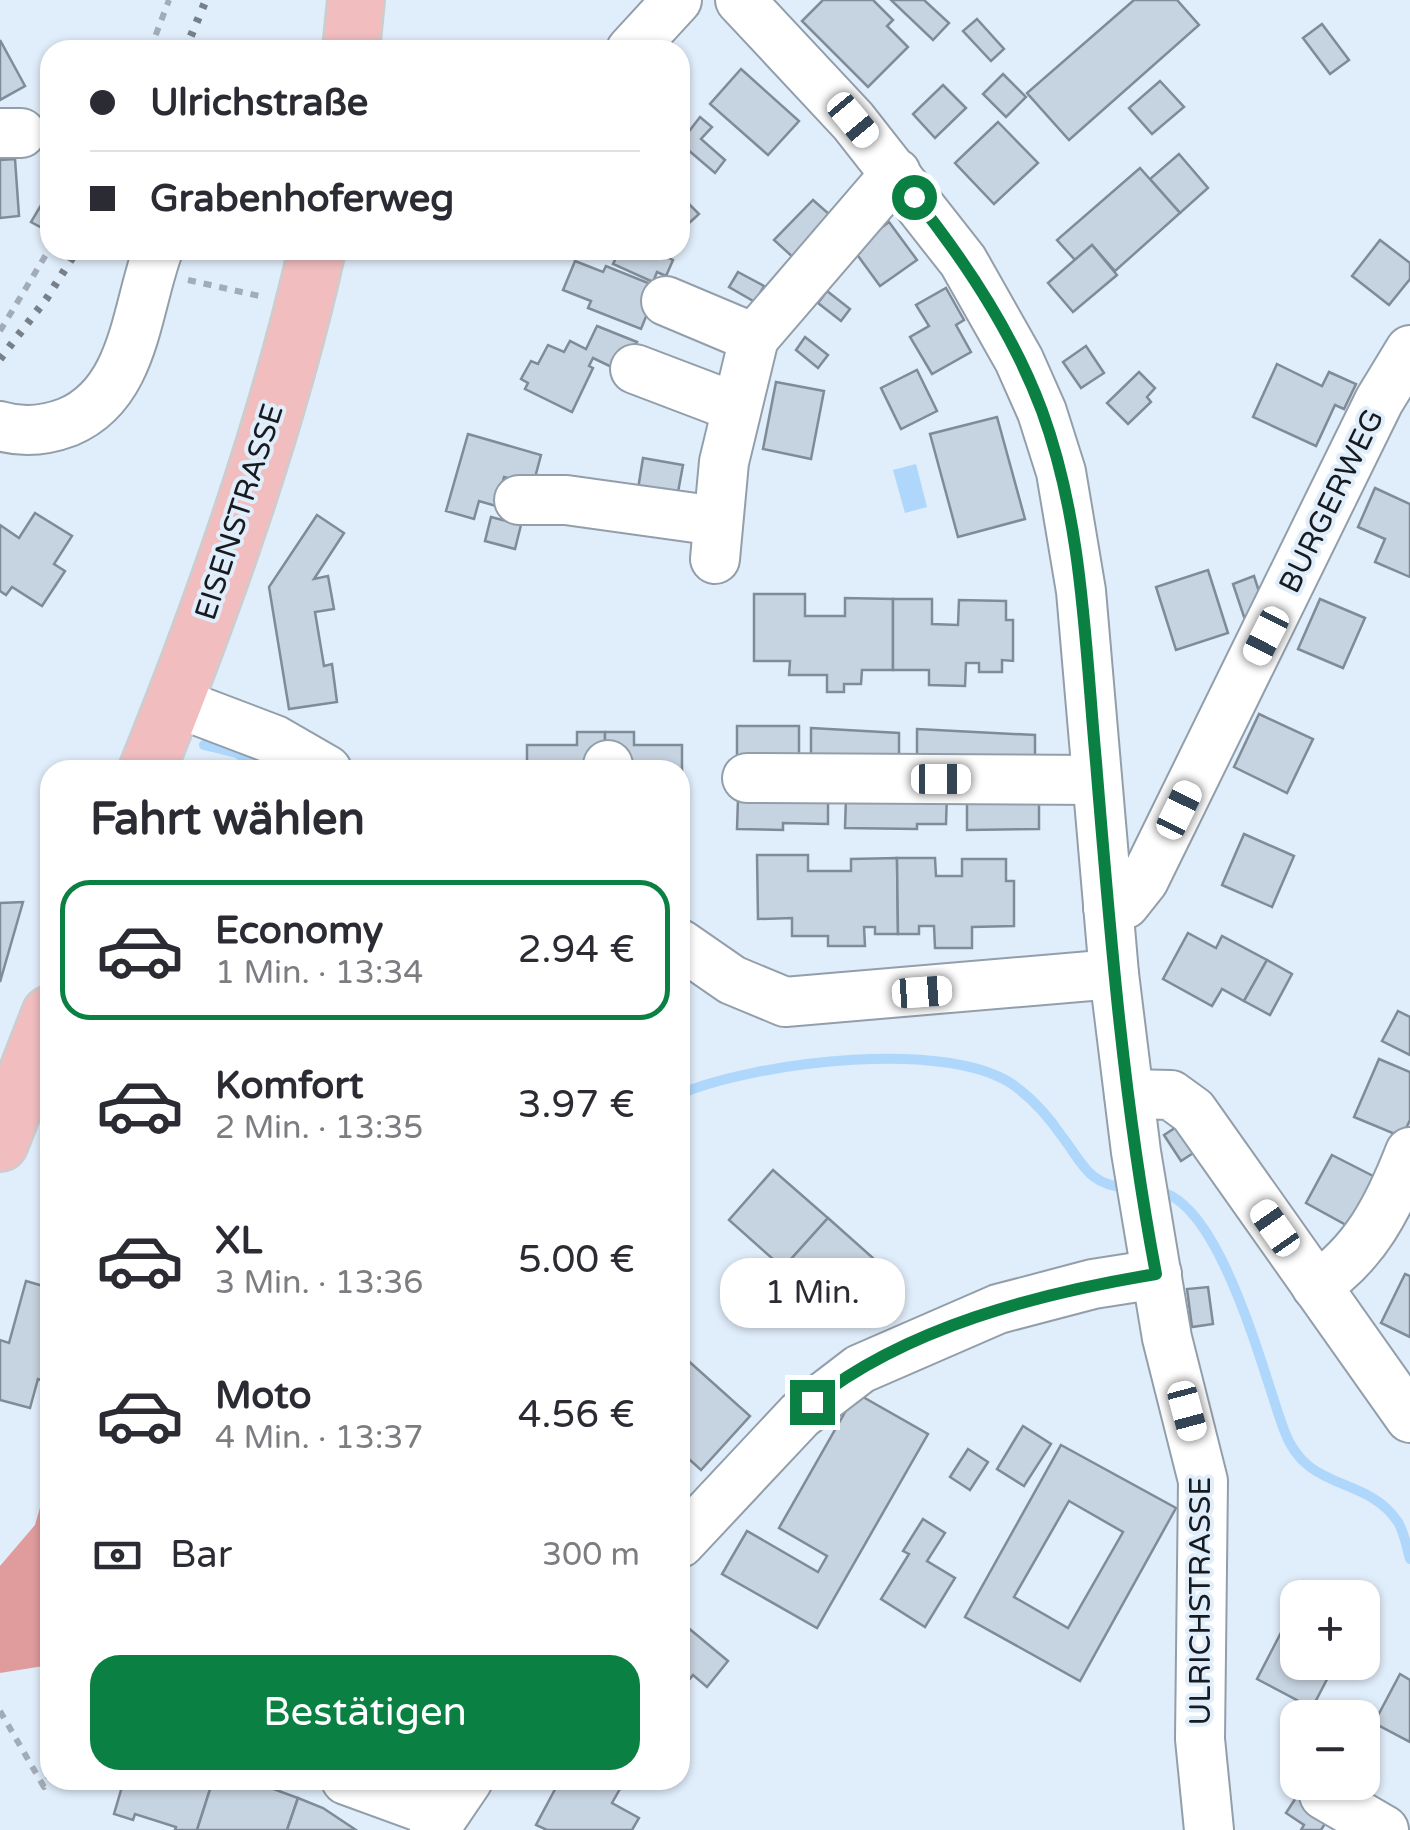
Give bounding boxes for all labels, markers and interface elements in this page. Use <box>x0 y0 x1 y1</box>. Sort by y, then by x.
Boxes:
text: Ulrichstraße <box>150 80 368 126</box>
car <box>822 87 884 153</box>
route start <box>892 175 937 220</box>
text: Grabenhoferweg <box>150 176 454 222</box>
street label: EISENSTRASSE <box>187 399 292 625</box>
street label: BURGERWEG <box>1271 403 1392 599</box>
car <box>1239 602 1293 670</box>
car <box>911 764 971 794</box>
car <box>1152 776 1206 844</box>
text: Fahrt wählen <box>90 793 365 847</box>
icon: car <box>95 905 185 995</box>
text: Economy <box>215 908 383 954</box>
text: 2.94 € <box>518 927 635 973</box>
text: 1 Min. · 13:34 <box>215 954 423 992</box>
car <box>891 975 953 1009</box>
icon: car <box>95 1060 185 1150</box>
text: Komfort <box>215 1063 364 1109</box>
text: 3.97 € <box>518 1082 635 1128</box>
text: 2 Min. · 13:35 <box>215 1109 423 1147</box>
car <box>1246 1195 1304 1261</box>
icon: car <box>95 1215 185 1305</box>
text: XL <box>215 1218 262 1264</box>
text: 5.00 € <box>518 1237 635 1283</box>
callout: 1 Min. <box>720 1257 904 1327</box>
text: 3 Min. · 13:36 <box>215 1264 423 1302</box>
text: 1 Min. <box>765 1274 860 1312</box>
icon: car <box>95 1370 185 1460</box>
text: Moto <box>215 1373 311 1419</box>
car <box>1165 1378 1209 1444</box>
route end <box>790 1380 835 1425</box>
text: 4.56 € <box>518 1392 635 1438</box>
text: 4 Min. · 13:37 <box>215 1419 423 1457</box>
street label: ULRICHSTRASSE <box>1182 1477 1219 1725</box>
icon: cash <box>90 1528 145 1583</box>
text: Bar <box>170 1532 232 1578</box>
text: 300 m <box>542 1536 640 1574</box>
map controls <box>1280 1580 1380 1800</box>
button: + <box>1280 1580 1380 1680</box>
button: Bestätigen <box>90 1655 640 1770</box>
button: − <box>1280 1700 1380 1800</box>

